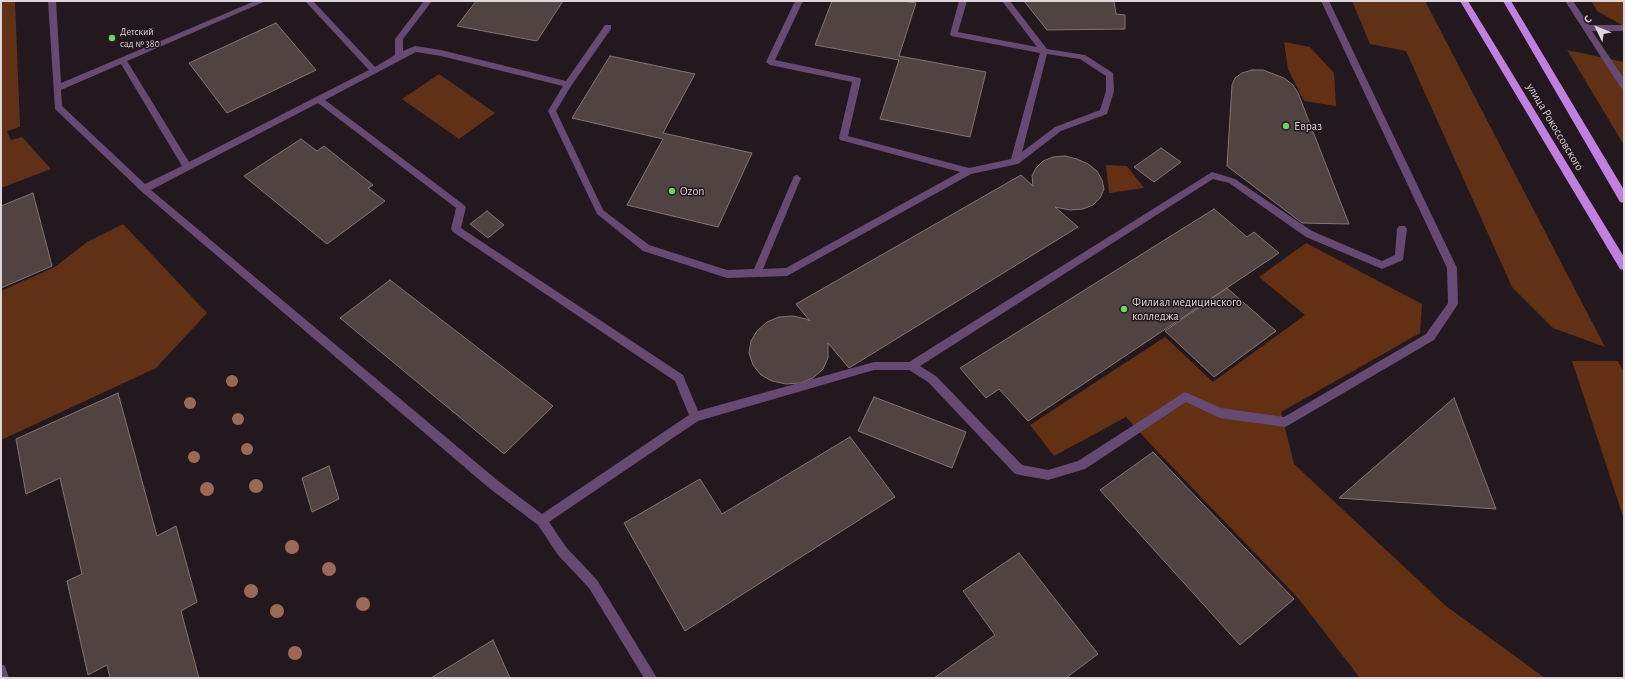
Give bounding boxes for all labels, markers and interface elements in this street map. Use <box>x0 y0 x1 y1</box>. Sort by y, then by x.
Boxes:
north arrow <box>1577 8 1617 48</box>
text: С <box>1582 13 1594 25</box>
place label: Детский сад № 380 <box>120 26 160 50</box>
marker: Детский сад № 380 <box>107 33 117 43</box>
street label: улица Рокоссовского <box>1523 81 1587 173</box>
place label: Евраз <box>1294 119 1322 133</box>
marker: Евраз <box>1281 121 1291 131</box>
place label: Ozon <box>680 184 704 198</box>
marker: Ozon <box>667 186 677 196</box>
place label: Филиал медицинского колледжа <box>1132 295 1242 323</box>
marker: Филиал медицинского колледжа <box>1119 304 1129 314</box>

